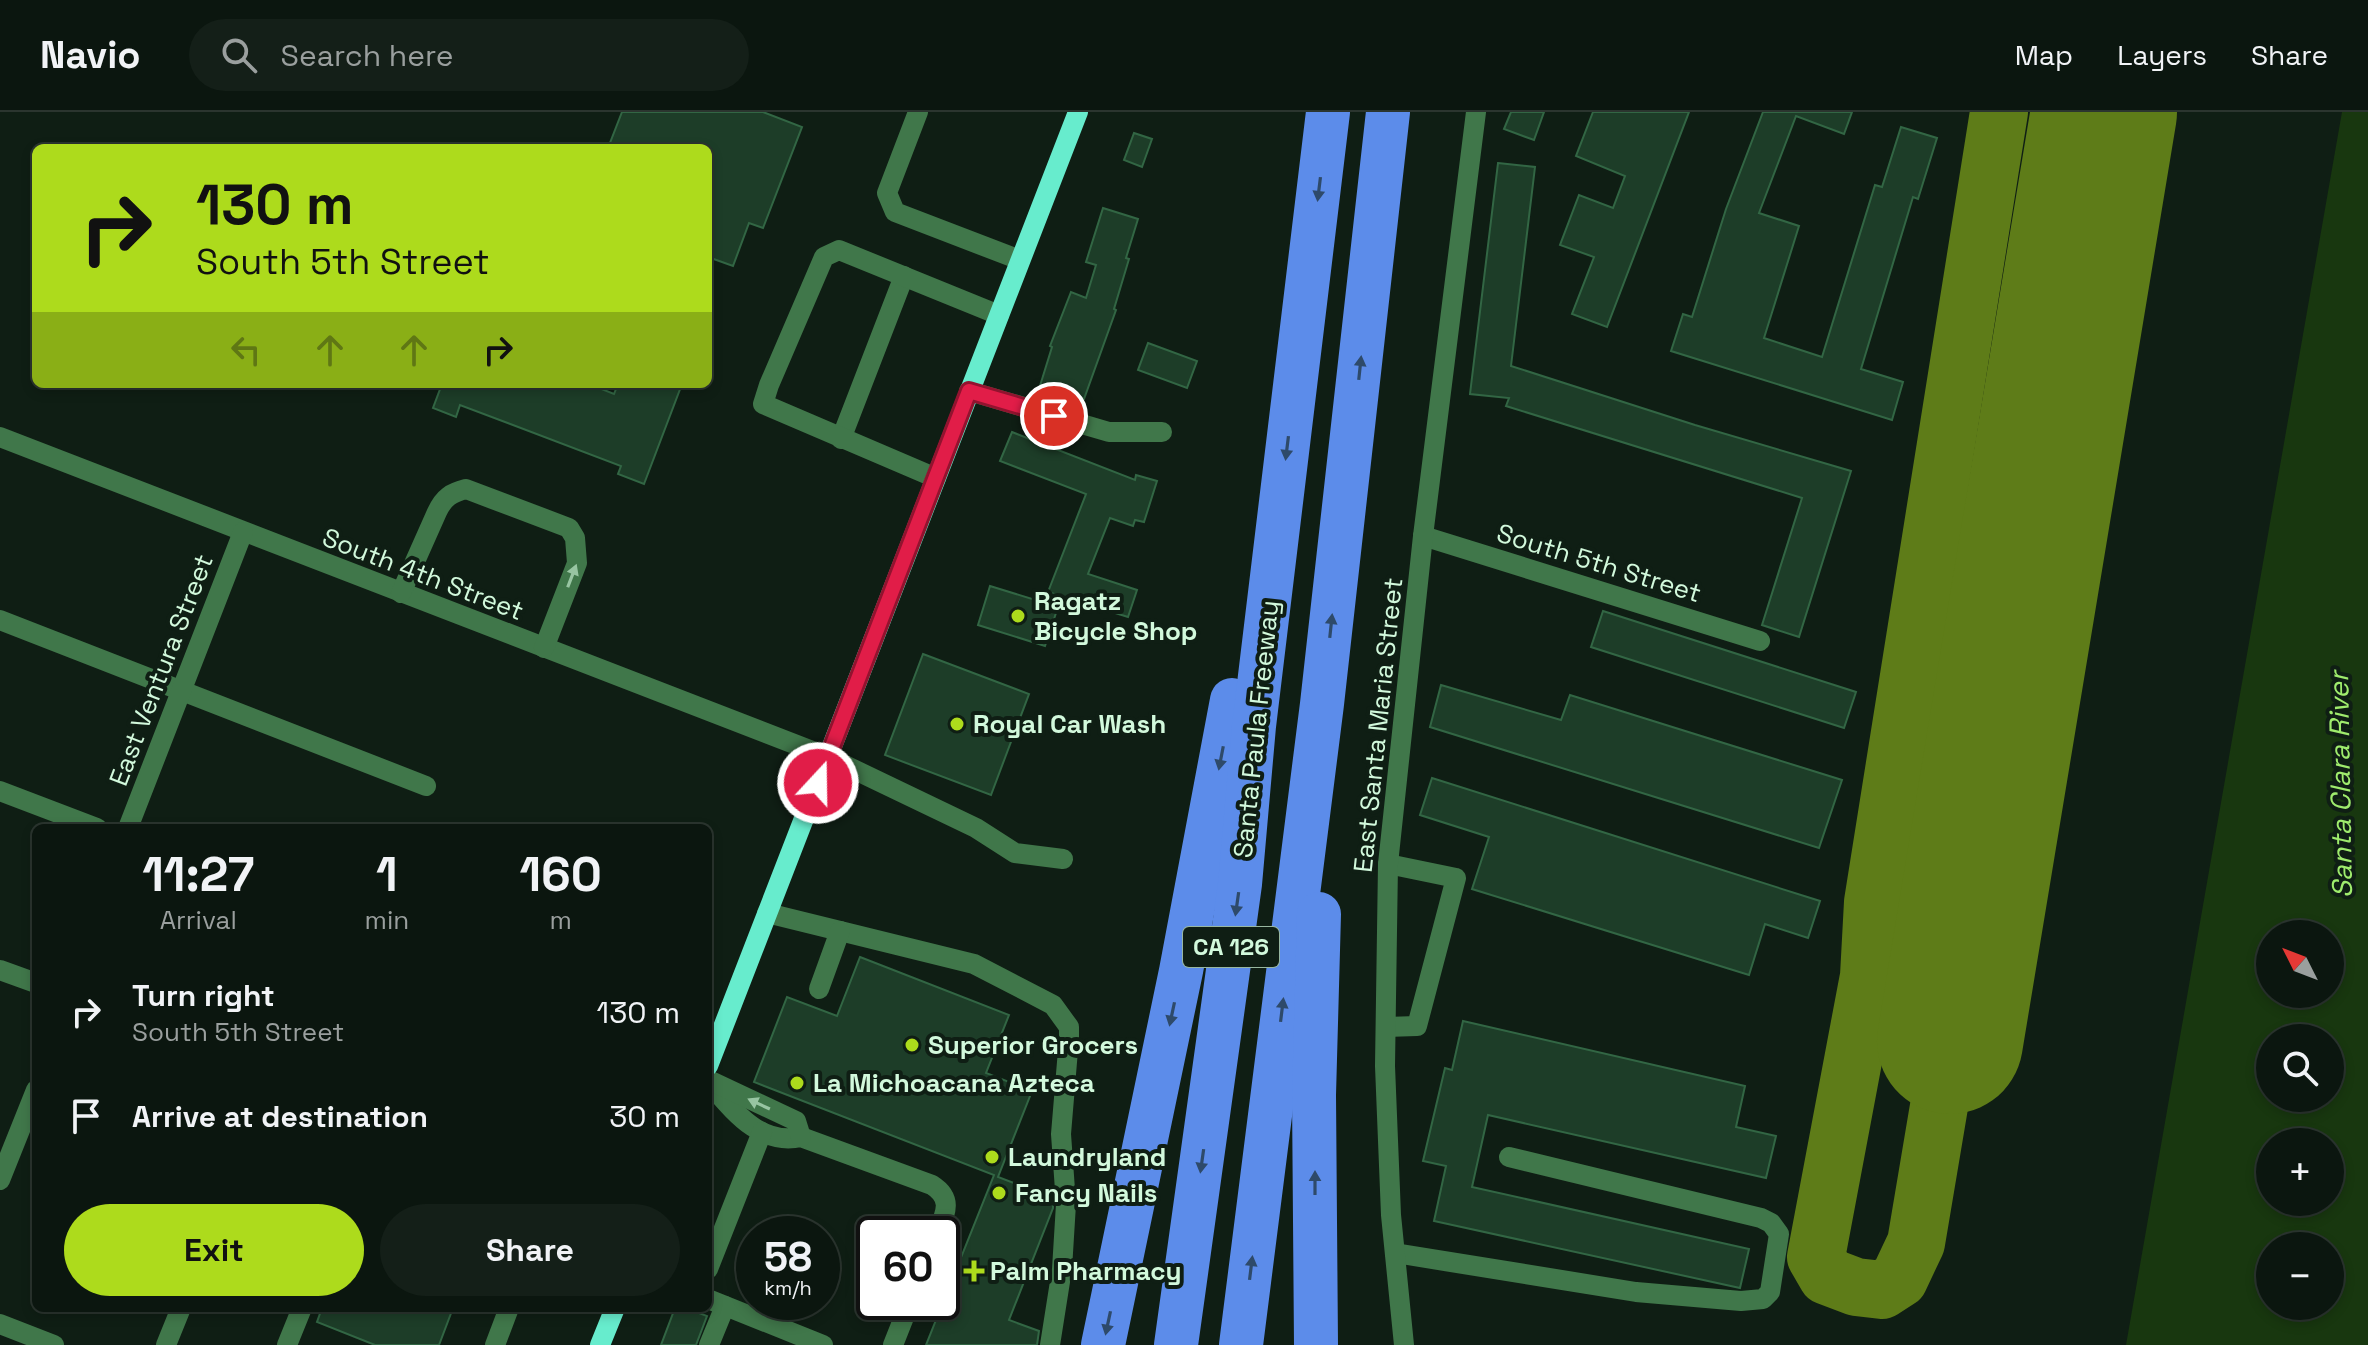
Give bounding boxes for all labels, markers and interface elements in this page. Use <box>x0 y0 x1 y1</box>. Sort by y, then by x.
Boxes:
search box <box>189 19 749 91</box>
text: Navio <box>40 31 141 79</box>
icon: search <box>217 33 261 77</box>
text: Search here <box>281 36 453 75</box>
text: Map <box>2015 37 2073 73</box>
text: Layers <box>2117 37 2207 73</box>
text: Share <box>2251 37 2328 73</box>
text: 130 m <box>196 169 354 240</box>
icon: right <box>64 176 168 280</box>
one-way arrow <box>1312 177 1325 202</box>
text: South 5th Street <box>196 239 490 285</box>
icon: left <box>224 328 268 372</box>
icon: ahead <box>308 328 352 372</box>
icon: ahead <box>392 328 436 372</box>
icon: right <box>476 328 520 372</box>
one-way arrow <box>1353 355 1366 380</box>
pin <box>1020 382 1088 450</box>
icon: arrive <box>1032 394 1076 438</box>
one-way arrow <box>1281 435 1294 460</box>
street label: South 5th Street <box>1493 516 1705 610</box>
street label: South 4th Street <box>318 520 528 628</box>
street label: East Ventura Street <box>101 549 221 791</box>
one-way arrow <box>566 563 579 587</box>
street label: East Santa Maria Street <box>1346 576 1410 874</box>
place label: Ragatz Bicycle Shop <box>1034 584 1197 648</box>
street label: Santa Paula Freeway <box>1226 598 1286 860</box>
marker: Ragatz Bicycle Shop <box>1009 607 1027 625</box>
one-way arrow <box>1324 613 1337 638</box>
water label: Santa Clara River <box>2320 668 2360 899</box>
place label: Royal Car Wash <box>973 707 1166 741</box>
marker: Royal Car Wash <box>948 715 966 733</box>
position arrow <box>776 741 860 825</box>
one-way arrow <box>1214 746 1226 771</box>
text: 11:27 <box>142 844 254 905</box>
text: 1 <box>376 844 398 905</box>
text: 160 <box>519 844 602 905</box>
one-way arrow <box>1231 892 1244 917</box>
text: Arrival <box>160 903 237 937</box>
text: min <box>365 903 409 937</box>
text: m <box>549 903 572 937</box>
north arrow <box>2256 920 2344 1008</box>
map controls <box>2256 920 2344 1320</box>
road number: CA 126 <box>1183 927 1279 967</box>
text: Turn right <box>132 976 275 1015</box>
icon: right <box>64 990 108 1034</box>
text: 130 m <box>597 993 680 1032</box>
one-way arrow <box>1276 997 1289 1022</box>
one-way arrow <box>1165 1001 1178 1026</box>
text: South 5th Street <box>132 1015 344 1049</box>
button: search <box>2256 1024 2344 1112</box>
place label: Superior Grocers <box>928 1028 1138 1062</box>
marker: Superior Grocers <box>903 1036 921 1054</box>
place label: La Michoacana Azteca <box>813 1066 1095 1100</box>
marker: La Michoacana Azteca <box>788 1074 806 1092</box>
icon: arrive <box>64 1094 108 1138</box>
text: Arrive at destination <box>132 1097 428 1136</box>
text: 30 m <box>609 1097 680 1136</box>
one-way arrow <box>748 1097 771 1111</box>
button: + <box>2256 1128 2344 1216</box>
place label: Laundryland <box>1008 1140 1166 1174</box>
marker: Laundryland <box>983 1148 1001 1166</box>
one-way arrow <box>1195 1149 1208 1174</box>
one-way arrow <box>1309 1170 1321 1195</box>
place label: Fancy Nails <box>1015 1176 1157 1210</box>
marker: Fancy Nails <box>990 1184 1008 1202</box>
button: Exit <box>64 1204 364 1296</box>
button: Share <box>380 1204 680 1296</box>
speed limit sign: 60 <box>856 1216 960 1320</box>
text: 58 <box>764 1232 812 1283</box>
button: − <box>2256 1232 2344 1320</box>
place label: Palm Pharmacy <box>990 1254 1181 1288</box>
one-way arrow <box>1244 1255 1257 1280</box>
marker: Palm Pharmacy <box>965 1262 983 1280</box>
text: km/h <box>764 1275 812 1301</box>
one-way arrow <box>1101 1311 1114 1336</box>

